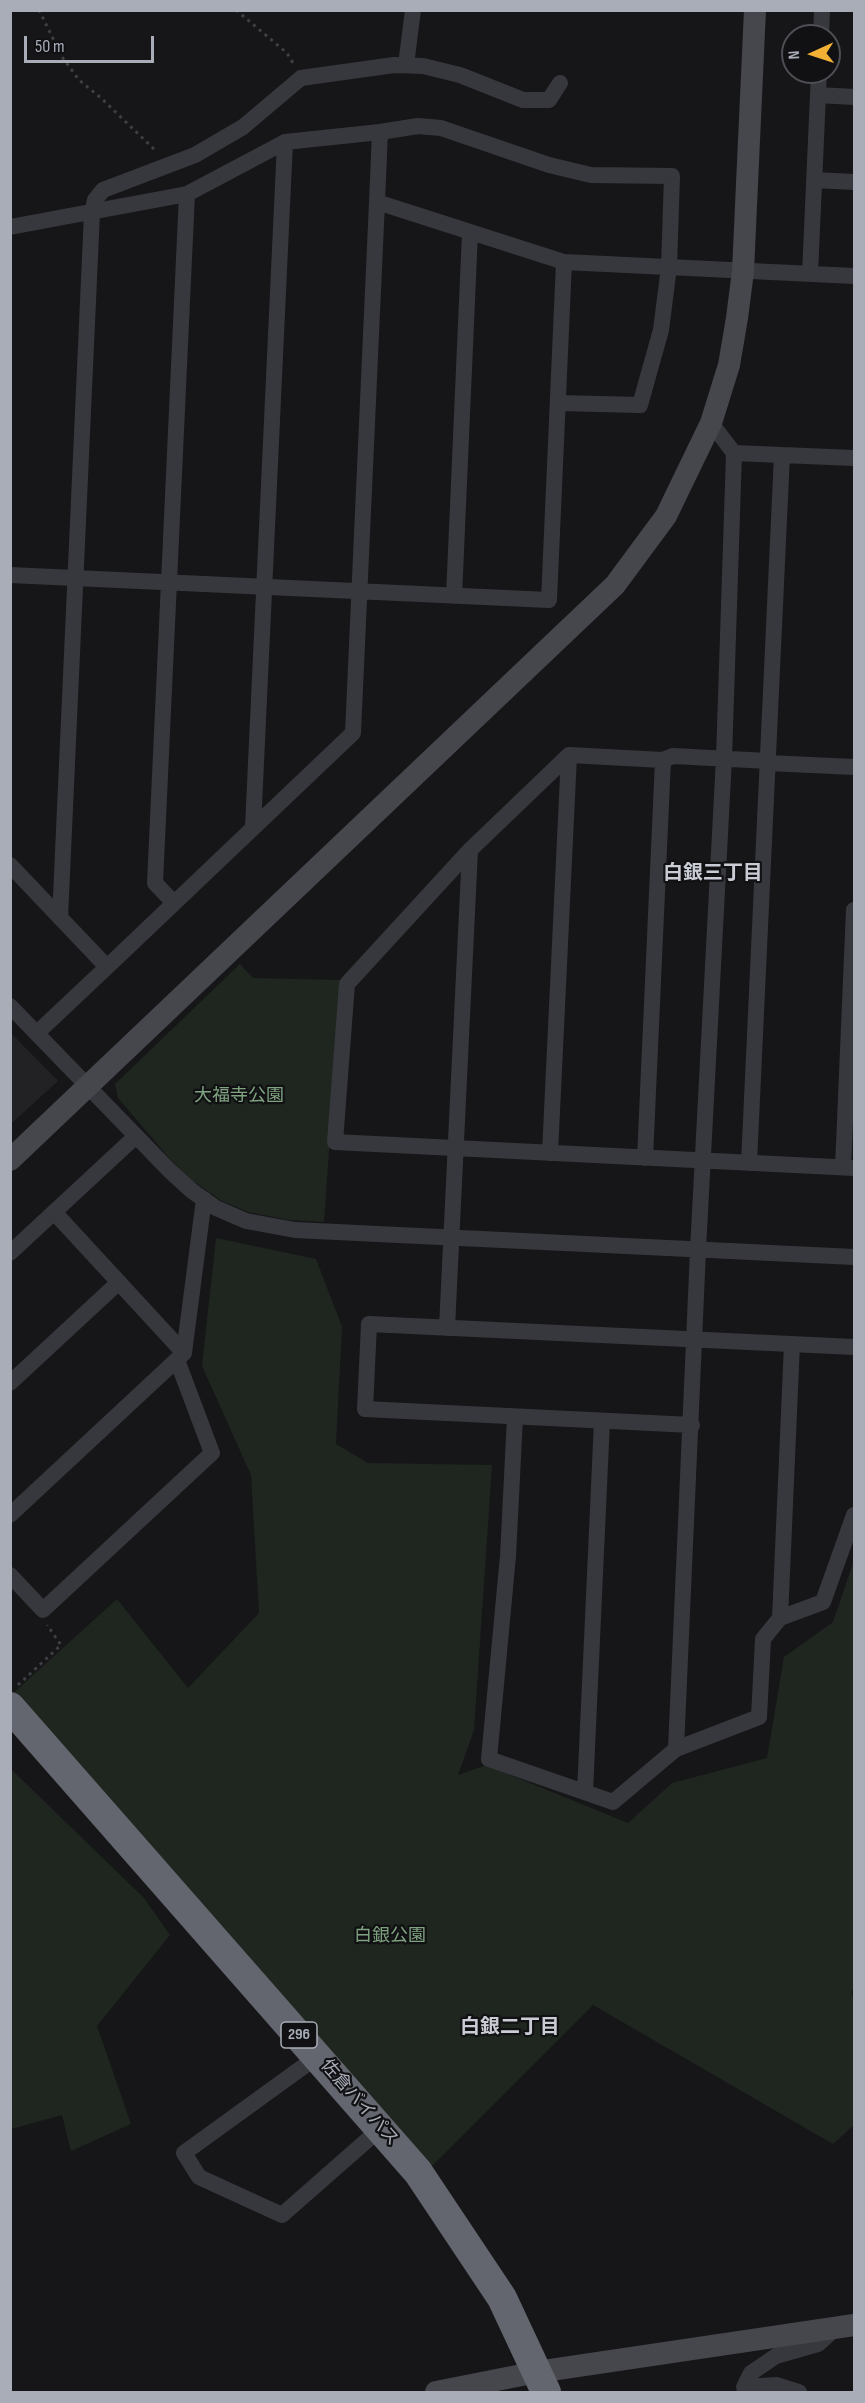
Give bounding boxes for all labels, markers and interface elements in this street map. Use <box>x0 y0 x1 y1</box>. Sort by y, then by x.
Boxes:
scale bar <box>27 24 158 62</box>
north arrow <box>781 24 841 84</box>
text: 50 m <box>35 36 65 57</box>
text: N <box>785 50 804 60</box>
district label: 白銀三丁目 <box>663 862 763 886</box>
park label: 大福寺公園 <box>194 1085 284 1107</box>
park label: 白銀公園 <box>354 1925 426 1947</box>
district label: 白銀二丁目 <box>460 2016 560 2040</box>
road number: 296 <box>281 2022 317 2048</box>
street label: 佐倉バイパス <box>315 2055 403 2151</box>

